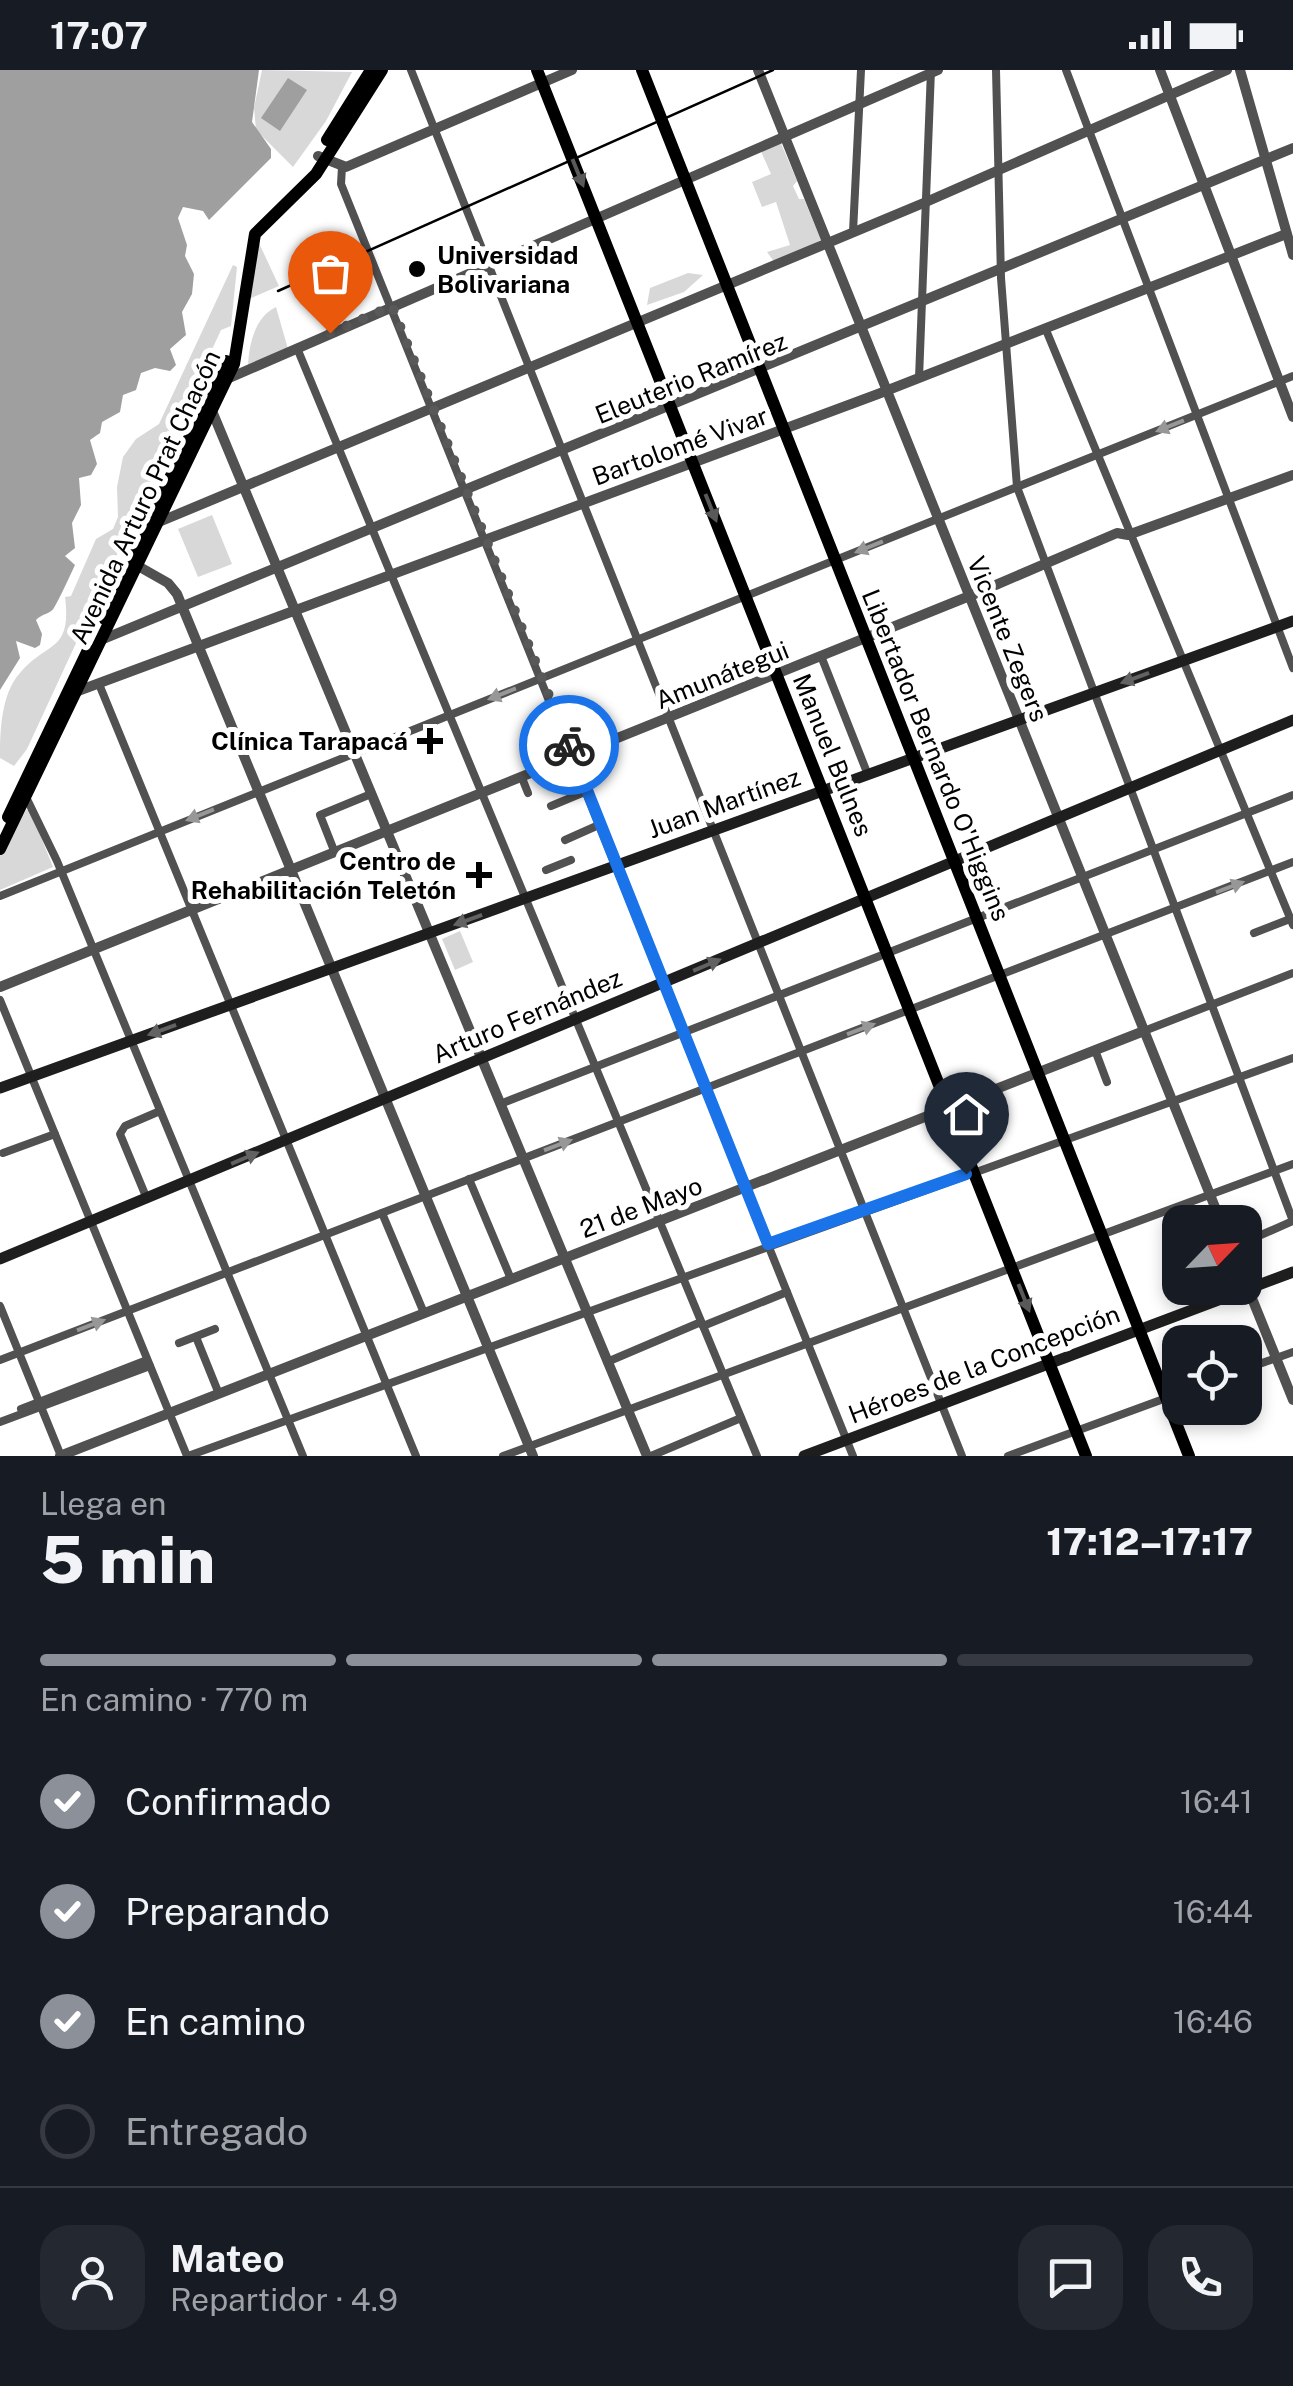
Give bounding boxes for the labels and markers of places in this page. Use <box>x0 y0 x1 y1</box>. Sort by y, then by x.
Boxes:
pin <box>288 231 373 334</box>
place label: Universidad Bolivariana <box>437 240 578 299</box>
marker: Universidad Bolivariana <box>406 258 428 280</box>
place label: Clínica Tarapacá <box>211 726 408 756</box>
marker: Clínica Tarapacá <box>417 728 443 754</box>
place label: Centro de Rehabilitación Teletón <box>191 846 456 905</box>
marker: Centro de Rehabilitación Teletón <box>466 862 492 888</box>
pin <box>924 1072 1009 1175</box>

